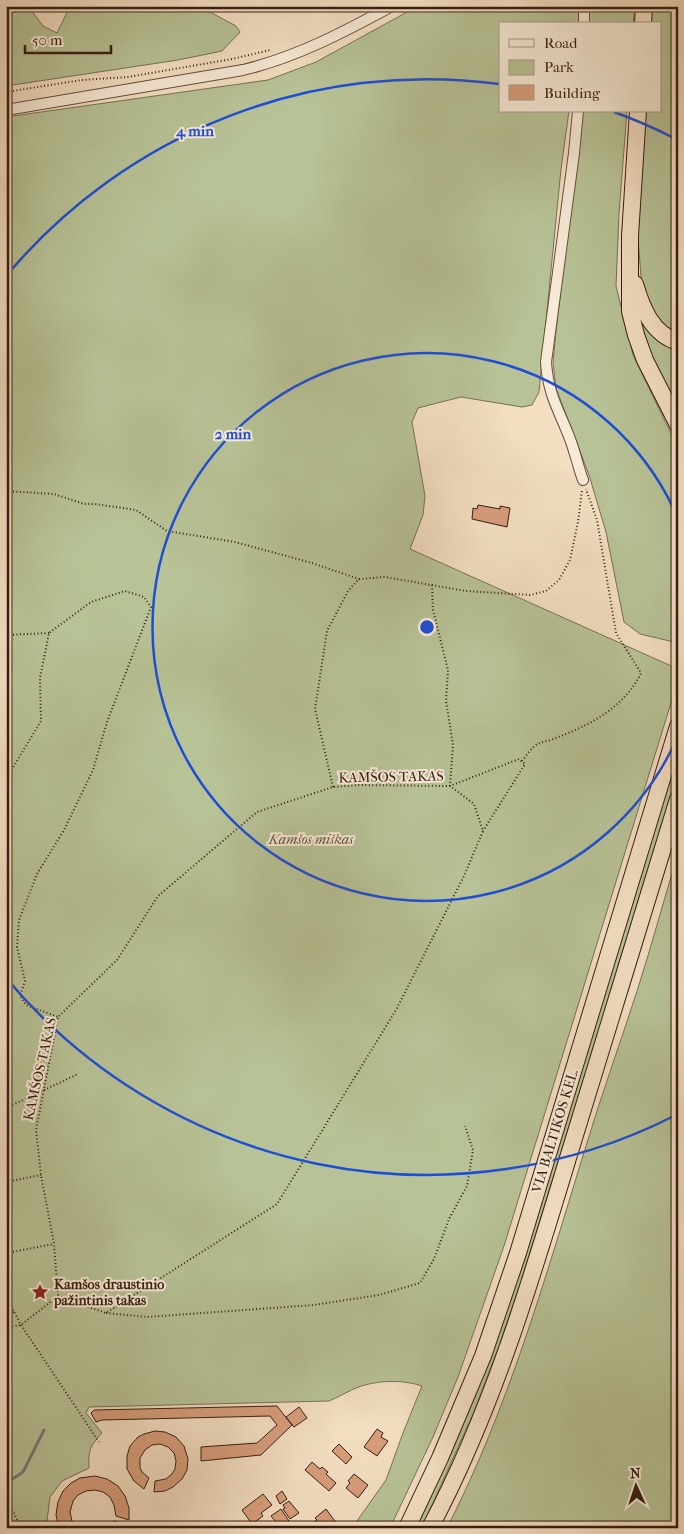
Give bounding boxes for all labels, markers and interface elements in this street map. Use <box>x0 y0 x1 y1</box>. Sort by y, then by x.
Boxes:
scale bar <box>25 22 111 54</box>
legend <box>499 22 662 112</box>
text: 50 m <box>32 31 63 49</box>
text: Road <box>544 34 578 52</box>
text: Park <box>544 58 574 76</box>
text: Building <box>544 84 601 102</box>
text: 4 min <box>175 122 214 140</box>
text: 2 min <box>215 425 252 443</box>
centre of rings <box>418 618 436 636</box>
street label: KAMŠOS TAKAS <box>338 767 444 786</box>
park label: Kamšos miškas <box>268 831 354 848</box>
street label: KAMŠOS TAKAS <box>19 1016 60 1122</box>
street label: VIA BALTIKOS KEL. <box>528 1067 582 1196</box>
place label: Kamšos draustinio pažintinis takas <box>53 1276 164 1309</box>
place icon: Kamšos draustinio pažintinis takas <box>30 1282 50 1302</box>
north arrow <box>612 1462 662 1512</box>
text: N <box>630 1465 641 1482</box>

